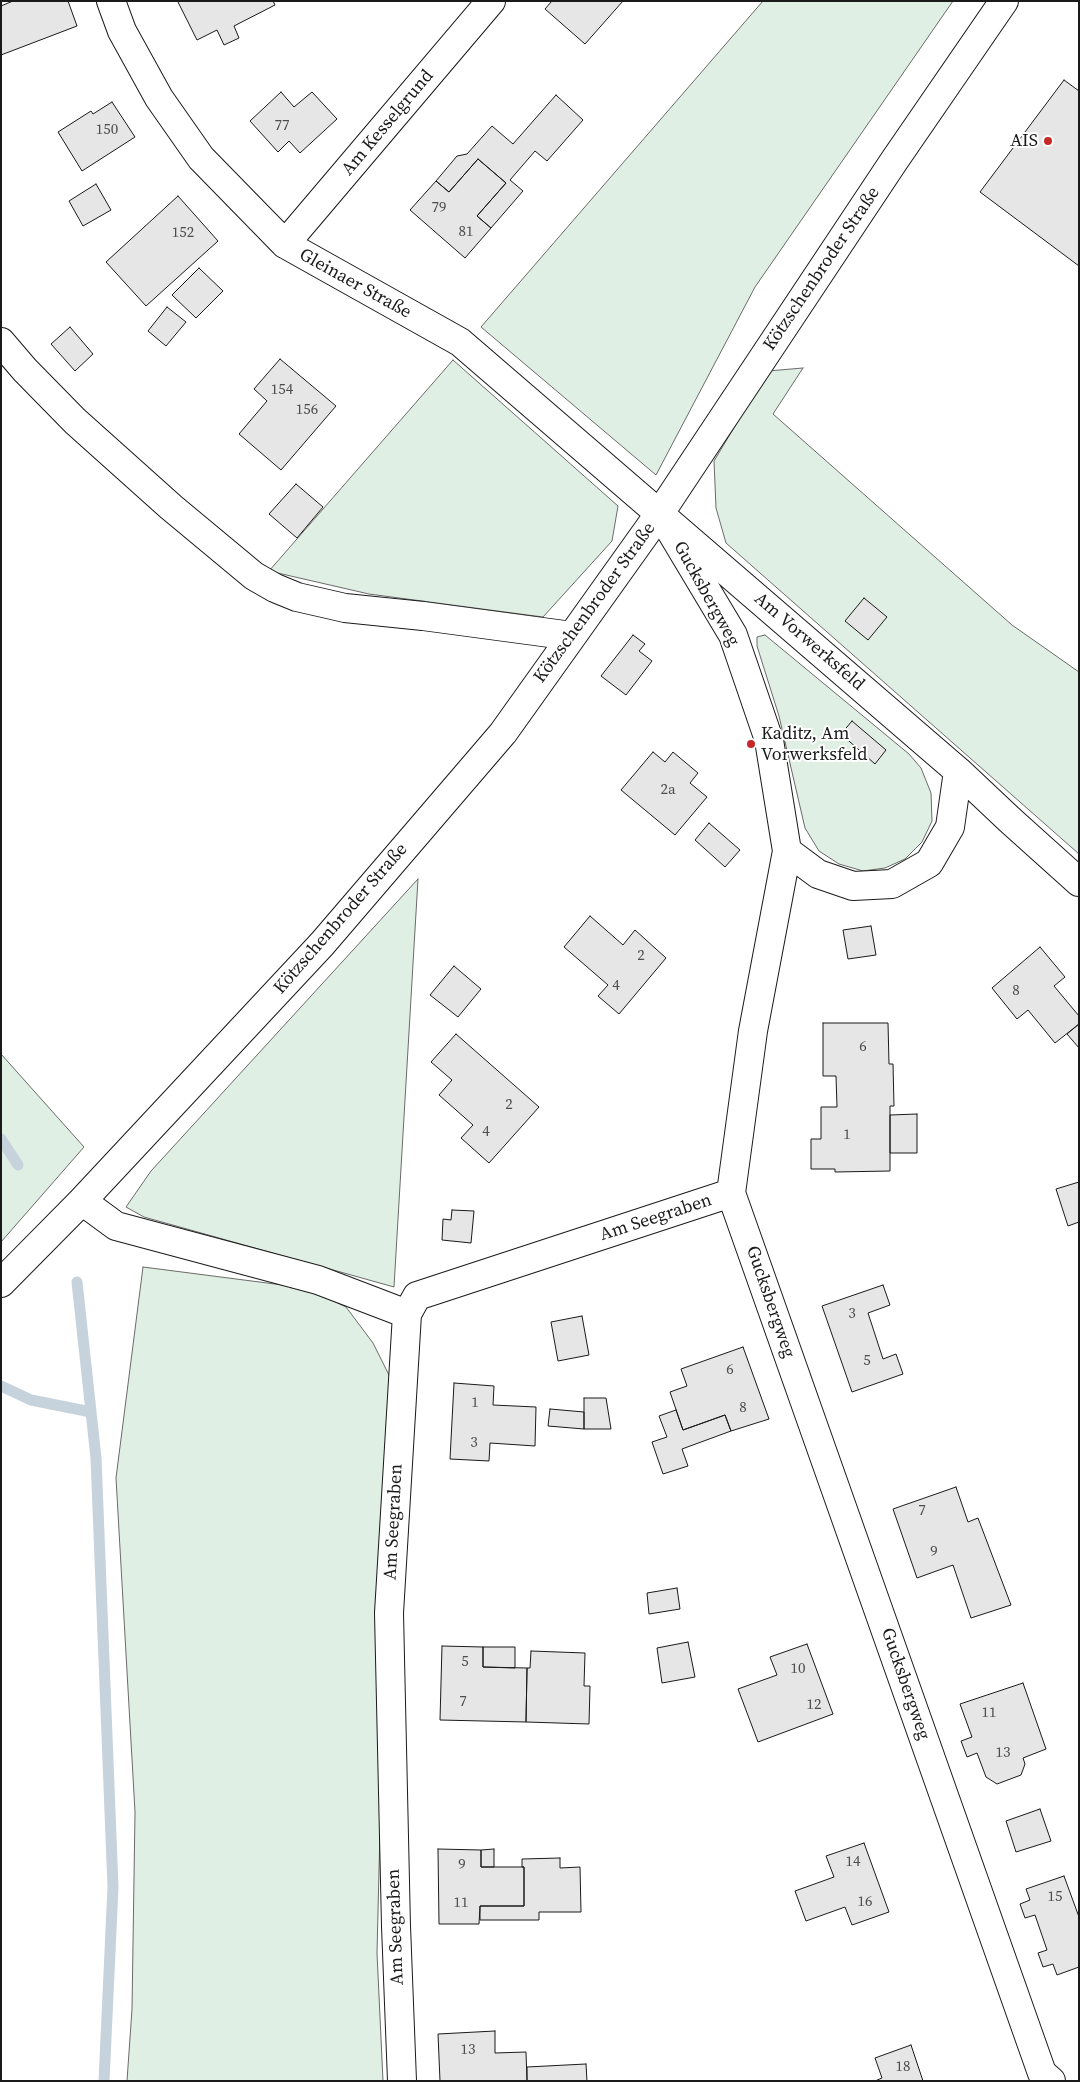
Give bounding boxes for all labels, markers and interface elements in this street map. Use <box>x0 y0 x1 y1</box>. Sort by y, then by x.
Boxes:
street label: Am Kesselgrund <box>337 66 439 180</box>
house number: 77 <box>275 117 289 135</box>
house number: 150 <box>96 121 118 139</box>
place label: AIS <box>1010 130 1038 152</box>
marker: AIS <box>1042 135 1054 147</box>
street label: Kötzschenbroder Straße <box>759 183 885 355</box>
house number: 79 <box>432 199 446 217</box>
house number: 81 <box>459 223 473 241</box>
house number: 152 <box>172 224 194 242</box>
street label: Gleinaer Straße <box>295 244 415 324</box>
house number: 154 <box>271 381 293 399</box>
house number: 156 <box>296 401 318 419</box>
street label: Kötzschenbroder Straße <box>530 519 660 687</box>
street label: Gucksbergweg <box>668 538 744 650</box>
street label: Am Vorwerksfeld <box>749 588 869 696</box>
place label: Kaditz, Am Vorwerksfeld <box>761 723 868 766</box>
marker: Kaditz, Am Vorwerksfeld <box>745 738 757 750</box>
house number: 2a <box>660 781 676 799</box>
street label: Kötzschenbroder Straße <box>270 839 412 999</box>
house number: 2 <box>637 947 645 965</box>
house number: 4 <box>612 977 620 995</box>
house number: 8 <box>1012 982 1020 1000</box>
house number: 6 <box>859 1038 867 1056</box>
house number: 2 <box>505 1096 513 1114</box>
house number: 4 <box>482 1123 490 1141</box>
house number: 1 <box>843 1126 851 1144</box>
street label: Am Seegraben <box>597 1190 715 1246</box>
street label: Gucksbergweg <box>741 1243 799 1361</box>
house number: 3 <box>848 1305 856 1323</box>
house number: 5 <box>863 1352 871 1370</box>
house number: 6 <box>726 1361 734 1379</box>
house number: 1 <box>471 1394 479 1412</box>
house number: 8 <box>739 1399 747 1417</box>
house number: 3 <box>470 1434 478 1452</box>
street label: Am Seegraben <box>380 1463 408 1581</box>
house number: 7 <box>918 1502 926 1520</box>
house number: 9 <box>930 1543 938 1561</box>
street label: Gucksbergweg <box>876 1625 934 1743</box>
house number: 5 <box>461 1653 469 1671</box>
house number: 10 <box>791 1660 805 1678</box>
house number: 7 <box>459 1693 467 1711</box>
house number: 12 <box>807 1696 821 1714</box>
house number: 11 <box>982 1704 996 1722</box>
house number: 13 <box>996 1744 1010 1762</box>
house number: 14 <box>846 1853 860 1871</box>
house number: 9 <box>458 1856 466 1874</box>
street label: Am Seegraben <box>383 1869 409 1985</box>
house number: 15 <box>1048 1888 1062 1906</box>
house number: 16 <box>858 1893 872 1911</box>
house number: 11 <box>454 1894 468 1912</box>
house number: 13 <box>461 2041 475 2059</box>
house number: 18 <box>896 2058 910 2076</box>

